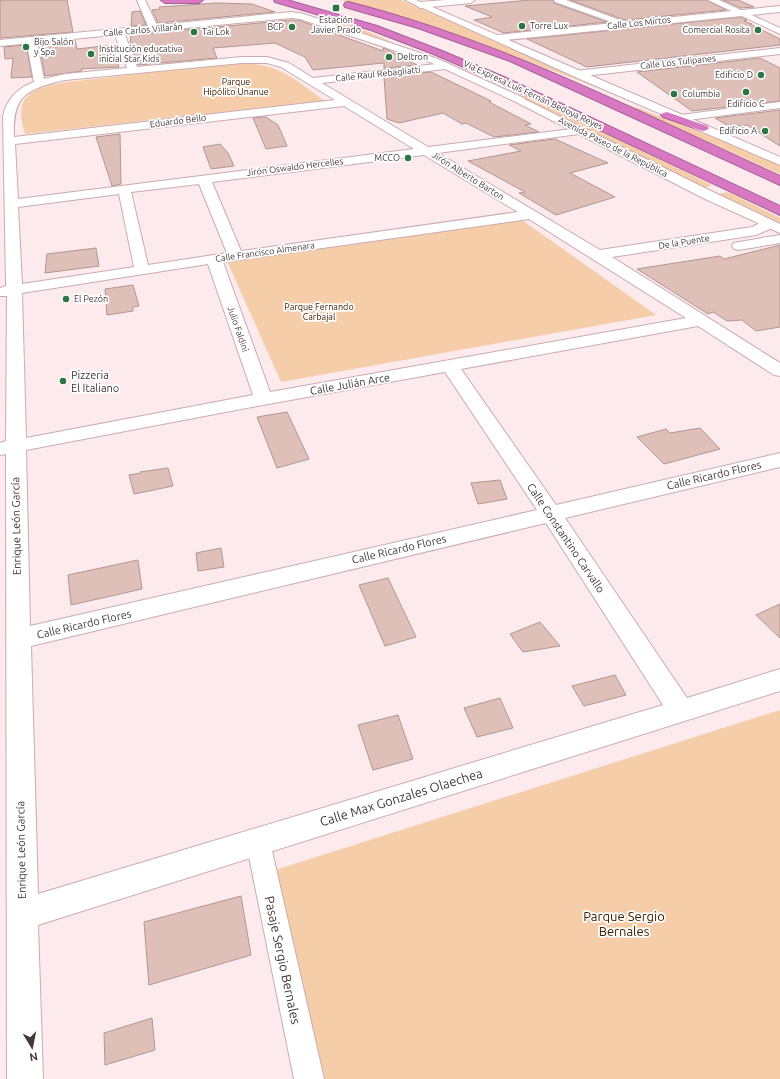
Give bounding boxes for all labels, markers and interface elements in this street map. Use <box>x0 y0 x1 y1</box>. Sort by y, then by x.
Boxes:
marker: Estación Javier Prado <box>331 3 341 13</box>
place label: Estación Javier Prado <box>311 15 361 35</box>
street label: Calle Los Mirtos <box>607 15 671 31</box>
marker: Torre Lux <box>517 21 527 31</box>
place label: Torre Lux <box>530 21 568 31</box>
street label: Calle Carlos Villarán <box>103 22 183 38</box>
place label: BCP <box>267 22 285 32</box>
marker: BCP <box>287 22 297 32</box>
place label: Comercial Rosita <box>683 25 750 35</box>
marker: Comercial Rosita <box>753 25 763 35</box>
marker: Tai Lok <box>189 27 199 37</box>
place label: Tai Lok <box>202 27 230 37</box>
place label: Bijo Salón y Spa <box>34 37 74 57</box>
marker: Bijo Salón y Spa <box>21 42 31 52</box>
place label: Institución educativa inicial Star Kids <box>99 44 182 64</box>
marker: Institución educativa inicial Star Kids <box>86 49 96 59</box>
marker: Deltron <box>384 52 394 62</box>
place label: Deltron <box>397 52 428 62</box>
street label: Calle Los Tulipanes <box>640 53 716 71</box>
street label: Vía Expresa Luis Fernán Bedoya Reyes <box>462 58 604 132</box>
street label: Calle Raul Rebagliatti <box>335 65 421 83</box>
place label: Edificio D <box>715 70 753 80</box>
marker: Edificio D <box>756 70 766 80</box>
park label: Parque Hipólito Unanue <box>203 77 269 97</box>
marker: Edificio C <box>741 87 751 97</box>
marker: Columbia <box>669 89 679 99</box>
place label: Columbia <box>682 89 720 99</box>
place label: Edificio C <box>727 99 765 109</box>
street label: Eduardo Bello <box>149 113 207 129</box>
street label: Avenida Paseo de la República <box>557 115 669 179</box>
place label: Edificio A <box>719 126 757 136</box>
marker: Edificio A <box>760 126 770 136</box>
street label: Jirón Alberto Barton <box>430 150 506 202</box>
place label: MCCO <box>374 153 400 163</box>
marker: MCCO <box>403 153 413 163</box>
street label: Jirón Oswaldo Hercelles <box>246 156 344 178</box>
street label: De la Puente <box>658 233 710 251</box>
street label: Calle Francisco Almenara <box>215 240 315 264</box>
marker: El Pezón <box>61 294 71 304</box>
place label: El Pezón <box>74 294 108 304</box>
park label: Parque Fernando Carbajal <box>284 302 354 322</box>
street label: Julio Faldini <box>226 305 250 353</box>
place label: Pizzeria El Italiano <box>71 369 119 394</box>
street label: Calle Julián Arce <box>309 371 391 397</box>
marker: Pizzeria El Italiano <box>58 376 68 386</box>
street label: Calle Ricardo Flores <box>666 458 763 492</box>
street label: Enrique León García <box>9 477 23 575</box>
street label: Calle Constantino Carvallo <box>525 481 607 595</box>
street label: Calle Ricardo Flores <box>351 532 448 566</box>
street label: Calle Ricardo Flores <box>36 607 133 641</box>
street label: Calle Max Gonzales Olaechea <box>318 766 484 828</box>
street label: Enrique León García <box>14 801 28 899</box>
street label: Pasaje Sergio Bernales <box>263 895 304 1026</box>
park label: Parque Sergio Bernales <box>583 909 665 938</box>
north arrow <box>12 1027 52 1067</box>
text: N <box>29 1050 39 1063</box>

